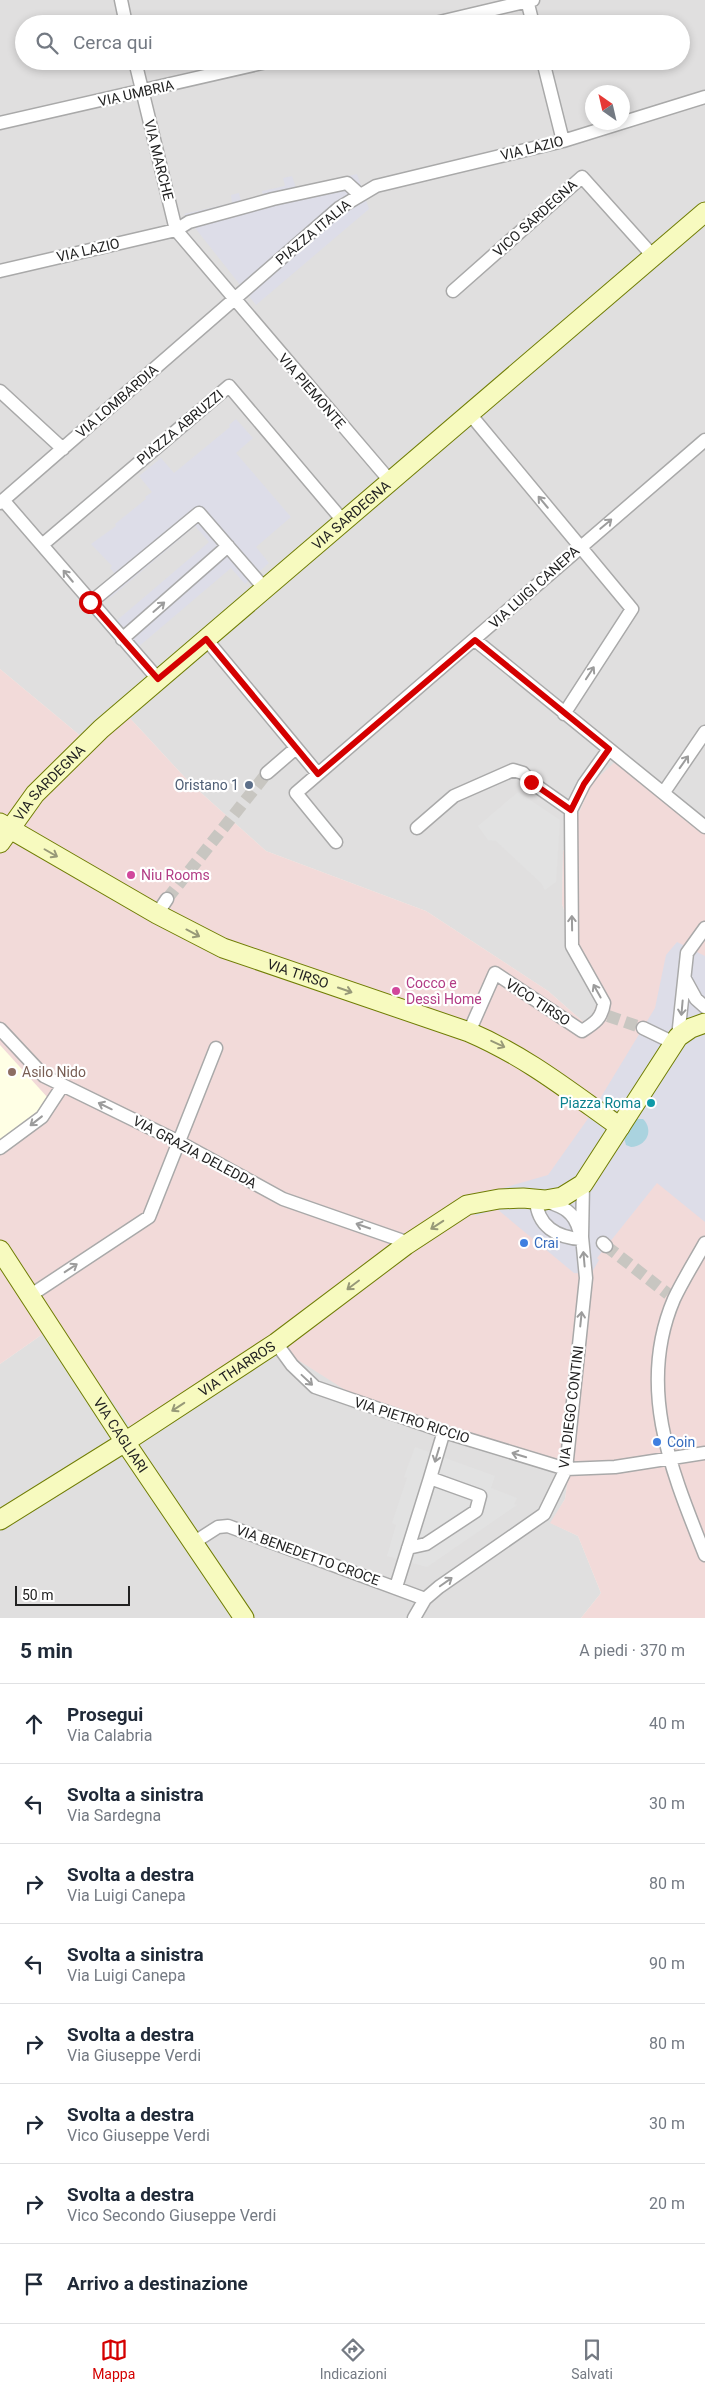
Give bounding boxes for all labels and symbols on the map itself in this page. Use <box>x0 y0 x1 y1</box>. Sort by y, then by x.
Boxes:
street label: VIA UMBRIA <box>97 77 175 109</box>
north arrow <box>585 85 630 130</box>
street label: VIA MARCHE <box>141 118 177 202</box>
street label: VIA LAZIO <box>499 132 565 164</box>
street label: VICO SARDEGNA <box>490 176 580 260</box>
street label: PIAZZA ITALIA <box>272 196 354 268</box>
street label: VIA LAZIO <box>55 235 121 265</box>
street label: VIA PIEMONTE <box>275 350 349 432</box>
street label: VIA LOMBARDIA <box>73 361 161 441</box>
street label: PIAZZA ABRUZZI <box>134 386 226 468</box>
street label: VIA SARDEGNA <box>309 477 393 553</box>
one-way arrow <box>538 496 549 509</box>
one-way arrow <box>599 518 612 530</box>
street label: VIA LUIGI CANEPA <box>486 542 582 632</box>
one-way arrow <box>63 570 74 583</box>
route start <box>79 591 102 614</box>
one-way arrow <box>152 601 165 613</box>
one-way arrow <box>585 666 595 680</box>
street label: VIA SARDEGNA <box>10 742 88 824</box>
one-way arrow <box>679 755 689 769</box>
route end <box>520 771 543 794</box>
place label: Oristano 1 <box>175 777 239 793</box>
marker: Oristano 1 <box>243 779 255 791</box>
one-way arrow <box>44 848 58 858</box>
place label: Niu Rooms <box>141 867 210 883</box>
marker: Niu Rooms <box>125 869 137 881</box>
one-way arrow <box>567 915 577 932</box>
one-way arrow <box>185 928 200 938</box>
street label: VIA TIRSO <box>265 956 331 992</box>
place label: Cocco e Dessì Home <box>406 975 482 1007</box>
street label: VICO TIRSO <box>503 975 573 1029</box>
one-way arrow <box>592 983 602 998</box>
one-way arrow <box>336 985 352 995</box>
marker: Cocco e Dessì Home <box>390 985 402 997</box>
one-way arrow <box>677 1000 686 1016</box>
one-way arrow <box>490 1040 505 1050</box>
place label: Asilo Nido <box>22 1064 86 1080</box>
marker: Asilo Nido <box>6 1066 18 1078</box>
place label: Piazza Roma <box>560 1095 641 1111</box>
marker: Piazza Roma <box>645 1097 657 1109</box>
one-way arrow <box>98 1101 113 1111</box>
street label: VIA GRAZIA DELEDDA <box>130 1113 260 1191</box>
one-way arrow <box>29 1116 43 1126</box>
one-way arrow <box>430 1220 444 1230</box>
one-way arrow <box>355 1221 371 1231</box>
place label: Crai <box>534 1235 559 1251</box>
marker: Crai <box>518 1237 530 1249</box>
one-way arrow <box>579 1251 588 1267</box>
one-way arrow <box>64 1263 78 1273</box>
one-way arrow <box>347 1279 360 1290</box>
one-way arrow <box>576 1312 586 1328</box>
street label: VIA THARROS <box>196 1338 278 1400</box>
street label: VIA DIEGO CONTINI <box>556 1345 586 1469</box>
one-way arrow <box>301 1374 314 1386</box>
street label: VIA PIETRO RICCIO <box>352 1394 472 1446</box>
street label: VIA CAGLIARI <box>90 1395 151 1476</box>
one-way arrow <box>171 1402 185 1412</box>
place label: Coin <box>667 1434 695 1450</box>
marker: Coin <box>651 1436 663 1448</box>
one-way arrow <box>431 1446 441 1462</box>
one-way arrow <box>511 1449 527 1459</box>
street label: VIA BENEDETTO CROCE <box>234 1522 382 1588</box>
one-way arrow <box>439 1577 453 1587</box>
scale bar <box>15 1583 130 1606</box>

